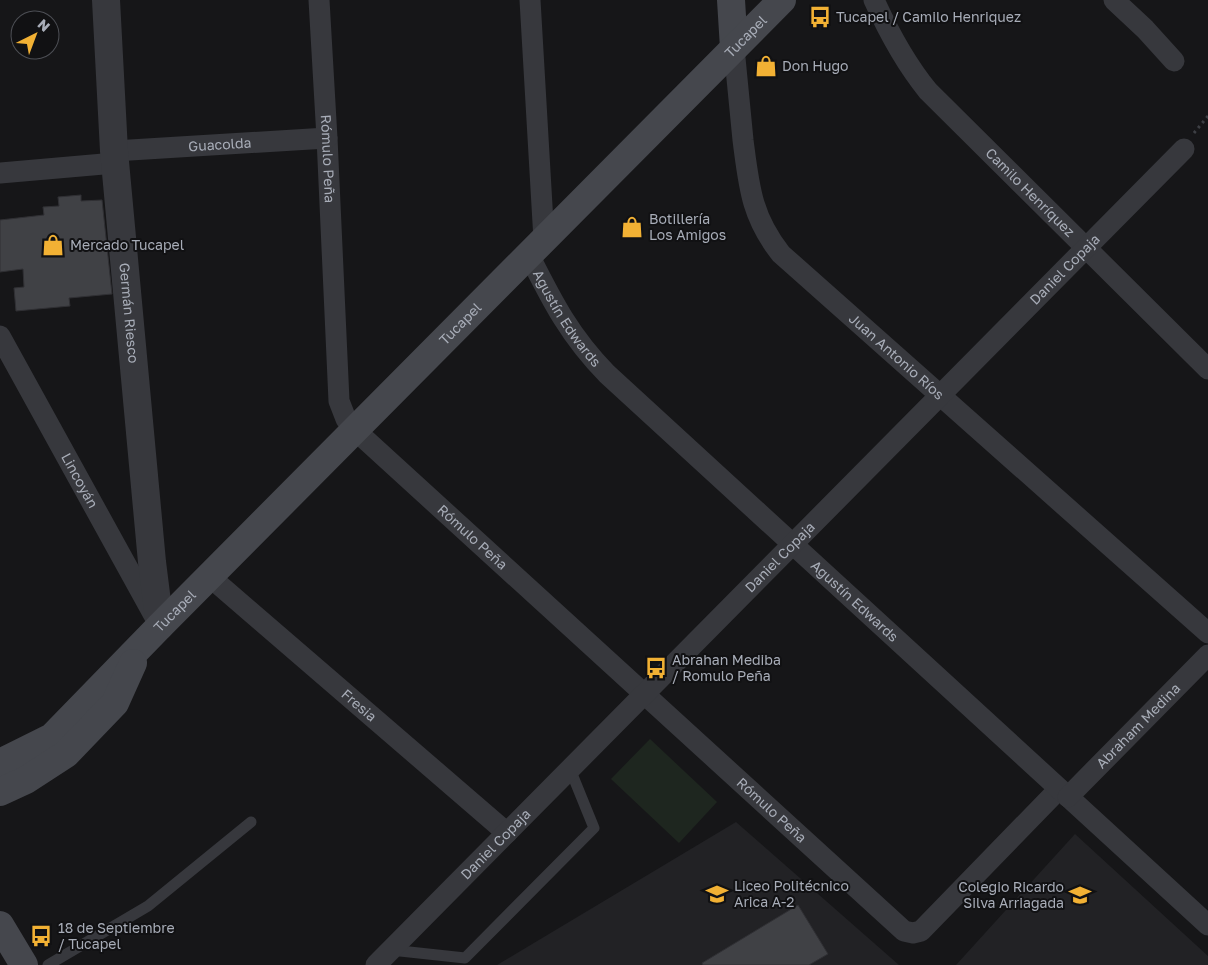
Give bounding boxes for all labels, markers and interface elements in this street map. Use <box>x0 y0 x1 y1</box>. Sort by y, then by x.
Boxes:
bus stop icon: Tucapel / Camilo Henriquez <box>807 4 833 30</box>
place label: Tucapel / Camilo Henriquez <box>836 8 1021 25</box>
north arrow <box>10 10 60 60</box>
street label: Tucapel <box>721 11 770 61</box>
text: N <box>34 15 54 35</box>
shop icon: Don Hugo <box>753 53 779 79</box>
place label: Don Hugo <box>782 57 848 74</box>
street label: Rómulo Peña <box>318 114 339 203</box>
street label: Guacolda <box>188 134 252 154</box>
street label: Camilo Henríquez <box>982 144 1079 240</box>
place label: Botillería Los Amigos <box>649 210 726 243</box>
shop icon: Botillería Los Amigos <box>619 214 645 240</box>
street label: Daniel Copaja <box>1026 230 1103 308</box>
shop icon: Mercado Tucapel <box>40 232 66 258</box>
place label: Mercado Tucapel <box>70 236 184 253</box>
street label: Germán Riesco <box>116 262 143 364</box>
street label: Agustín Edwards <box>530 267 605 370</box>
street label: Tucapel <box>435 299 485 348</box>
street label: Juan Antonio Ríos <box>846 309 948 403</box>
street label: Lincoyán <box>58 450 102 511</box>
street label: Rómulo Peña <box>434 501 511 573</box>
street label: Daniel Copaja <box>741 518 818 596</box>
street label: Agustín Edwards <box>808 556 902 645</box>
street label: Tucapel <box>150 586 199 635</box>
place label: Abrahan Mediba / Romulo Peña <box>672 651 781 684</box>
bus stop icon: Abrahan Mediba / Romulo Peña <box>643 655 669 681</box>
street label: Abraham Medina <box>1092 679 1184 772</box>
street label: Fresia <box>338 685 380 725</box>
street label: Rómulo Peña <box>733 774 810 846</box>
street label: Daniel Copaja <box>457 805 534 883</box>
place label: Liceo Politécnico Arica A-2 <box>734 877 849 910</box>
place label: Colegio Ricardo Silva Arriagada <box>958 878 1064 911</box>
school or university icon: Liceo Politécnico Arica A-2 <box>704 881 730 907</box>
school or university icon: Colegio Ricardo Silva Arriagada <box>1067 882 1093 908</box>
place label: 18 de Septiembre / Tucapel <box>58 919 175 952</box>
bus stop icon: 18 de Septiembre / Tucapel <box>28 923 54 949</box>

